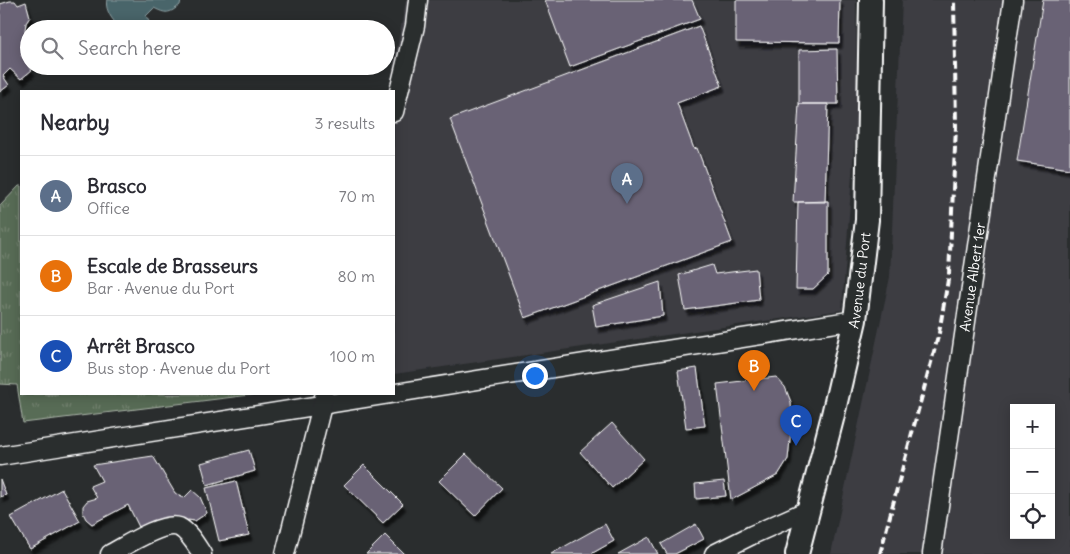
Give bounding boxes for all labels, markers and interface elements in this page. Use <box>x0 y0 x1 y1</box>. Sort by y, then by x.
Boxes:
search box <box>20 20 395 75</box>
icon: search <box>38 34 66 62</box>
text: Search here <box>78 36 181 60</box>
text: Nearby <box>40 109 110 136</box>
text: 3 results <box>315 113 375 133</box>
pin: A <box>611 163 643 204</box>
text: Brasco <box>87 174 147 198</box>
text: A <box>51 186 61 206</box>
text: 70 m <box>339 186 375 206</box>
text: Office <box>87 198 130 218</box>
street label: Avenue Albert 1er <box>956 221 989 333</box>
street label: Avenue du Port <box>844 231 874 330</box>
text: Escale de Brasseurs <box>87 254 258 278</box>
text: B <box>51 266 61 286</box>
text: 80 m <box>337 266 375 286</box>
text: Bar · Avenue du Port <box>87 278 235 298</box>
text: Arrêt Brasco <box>87 334 195 358</box>
text: C <box>51 346 61 366</box>
text: 100 m <box>330 346 375 366</box>
pin: B <box>738 350 770 391</box>
text: Bus stop · Avenue du Port <box>87 358 270 378</box>
your location <box>522 363 548 389</box>
map controls <box>1010 404 1055 539</box>
button: + <box>1010 404 1055 449</box>
pin: C <box>780 405 812 446</box>
button: − <box>1010 449 1055 494</box>
button: locate <box>1010 494 1055 539</box>

